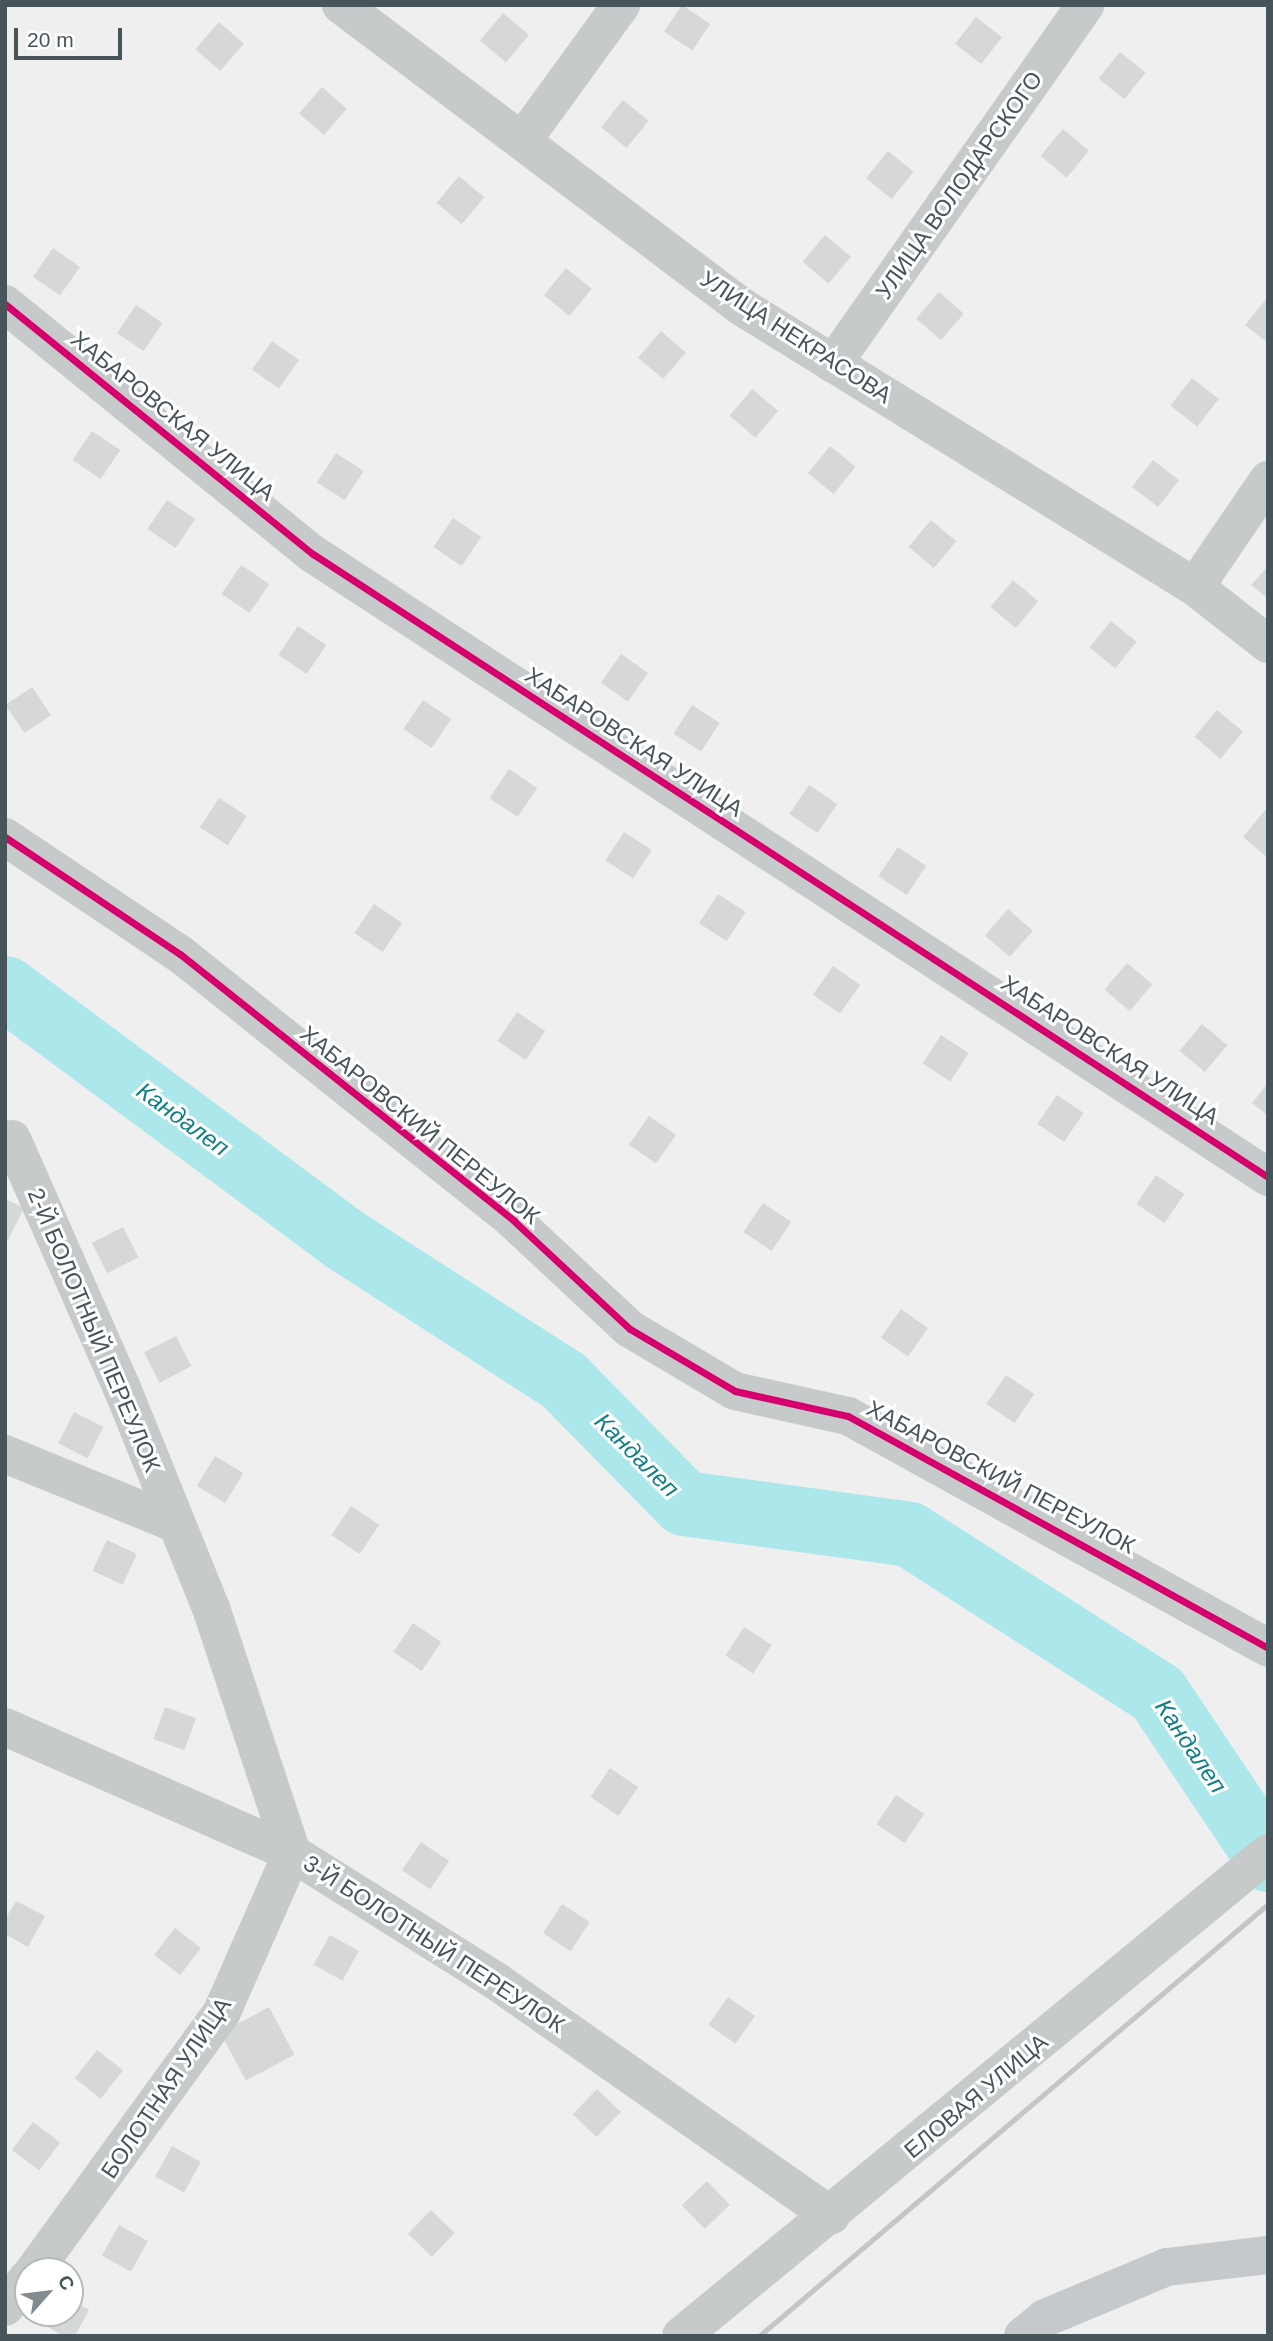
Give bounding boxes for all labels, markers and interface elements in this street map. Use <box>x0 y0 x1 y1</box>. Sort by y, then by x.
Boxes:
scale bar <box>18 14 126 58</box>
text: 20 m <box>27 28 74 51</box>
street label: УЛИЦА ВОЛОДАРСКОГО <box>870 66 1048 304</box>
street label: УЛИЦА НЕКРАСОВА <box>695 265 897 409</box>
street label: ХАБАРОВСКАЯ УЛИЦА <box>66 325 280 507</box>
street label: ХАБАРОВСКАЯ УЛИЦА <box>520 661 748 823</box>
street label: ХАБАРОВСКАЯ УЛИЦА <box>996 969 1224 1131</box>
street label: ХАБАРОВСКИЙ ПЕРЕУЛОК <box>295 1020 545 1230</box>
water label: Кандалеп <box>131 1076 235 1162</box>
street label: 2-Й БОЛОТНЫЙ ПЕРЕУЛОК <box>22 1184 166 1476</box>
street label: ХАБАРОВСКИЙ ПЕРЕУЛОК <box>862 1394 1140 1560</box>
water label: Кандалеп <box>589 1407 685 1503</box>
water label: Кандалеп <box>1149 1694 1233 1798</box>
street label: 3-Й БОЛОТНЫЙ ПЕРЕУЛОК <box>298 1849 570 2039</box>
street label: БОЛОТНАЯ УЛИЦА <box>95 1992 237 2184</box>
street label: ЕЛОВАЯ УЛИЦА <box>899 2028 1053 2164</box>
north arrow <box>14 2257 84 2327</box>
text: С <box>54 2272 79 2294</box>

